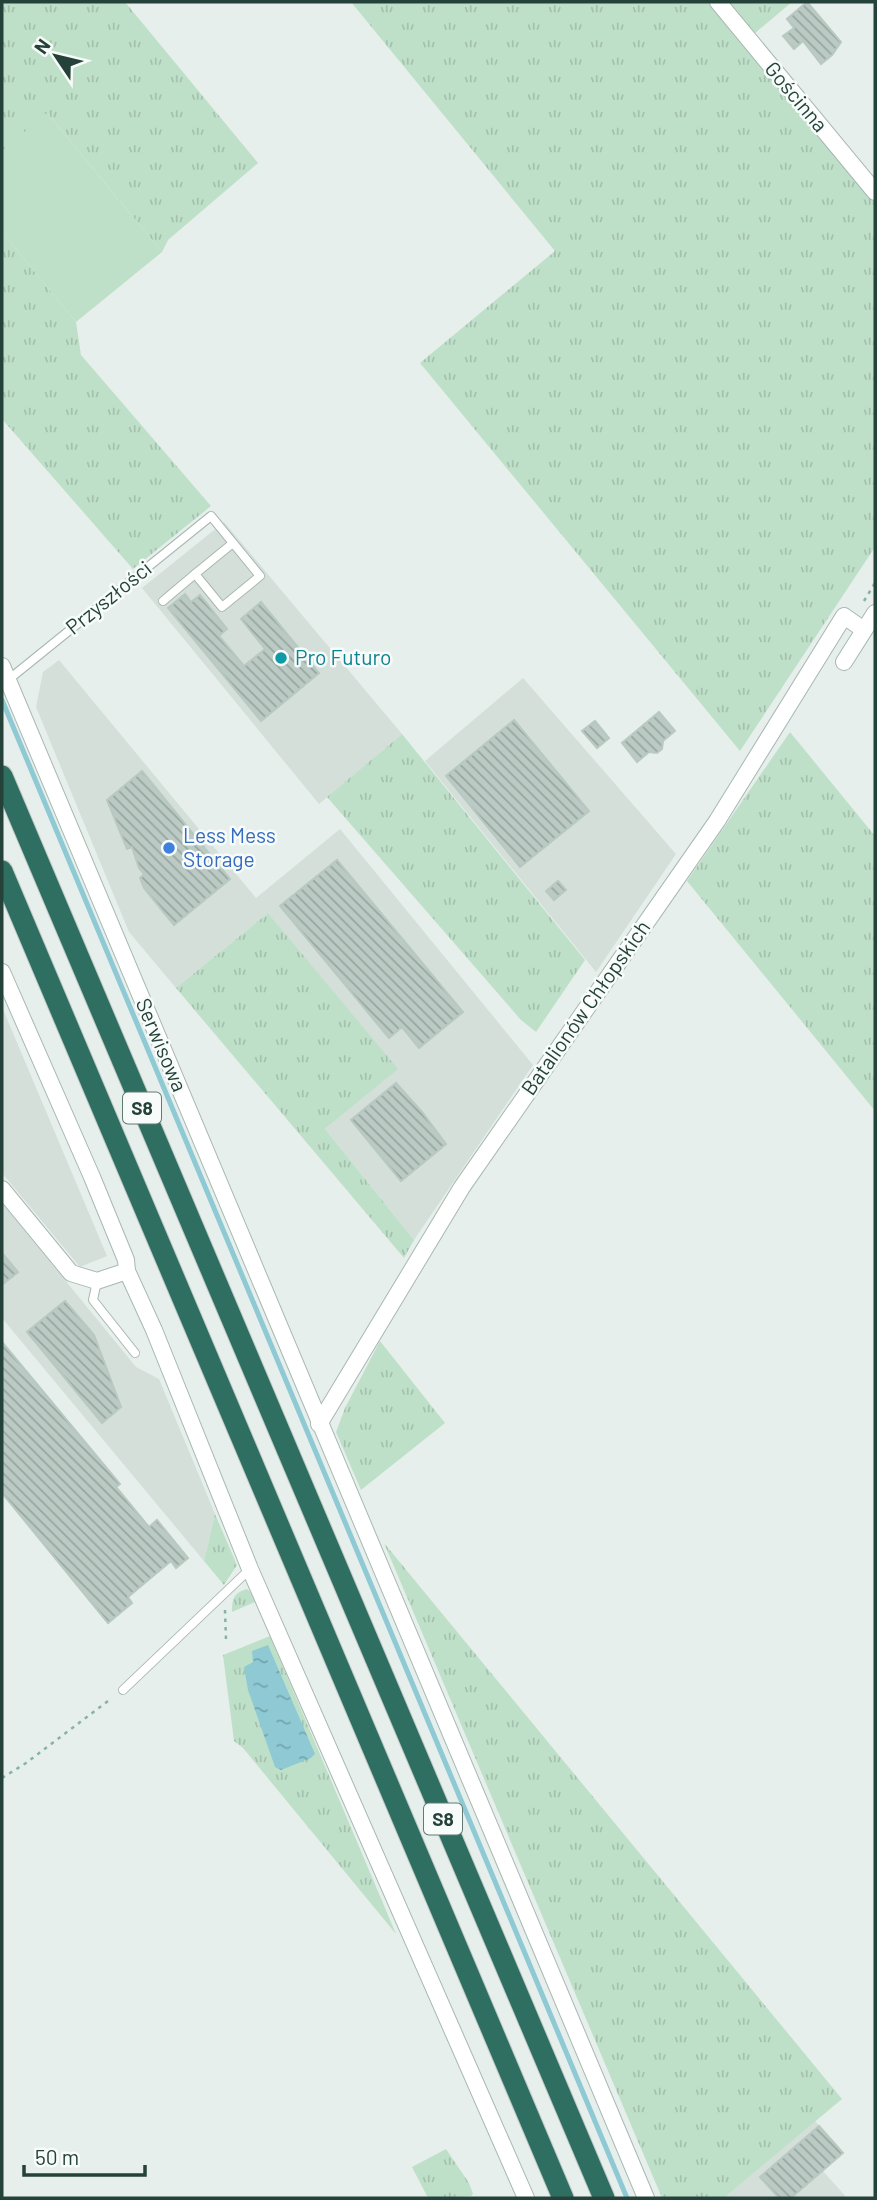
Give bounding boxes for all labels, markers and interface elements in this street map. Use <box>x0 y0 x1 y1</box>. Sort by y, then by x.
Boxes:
north arrow <box>21 21 91 91</box>
text: N <box>29 34 55 58</box>
street label: Gościnna <box>761 56 834 136</box>
street label: Przyszłości <box>60 555 156 639</box>
place label: Pro Futuro <box>295 644 391 669</box>
marker: Pro Futuro <box>273 650 289 666</box>
place label: Less Mess Storage <box>183 822 276 871</box>
marker: Less Mess Storage <box>161 840 177 856</box>
street label: Batalionów Chłopskich <box>515 915 655 1099</box>
street label: Serwisowa <box>132 994 193 1095</box>
road number: S8 <box>123 1092 161 1124</box>
road number: S8 <box>424 1803 462 1834</box>
scale bar <box>24 2134 145 2178</box>
text: 50 m <box>35 2144 79 2169</box>

